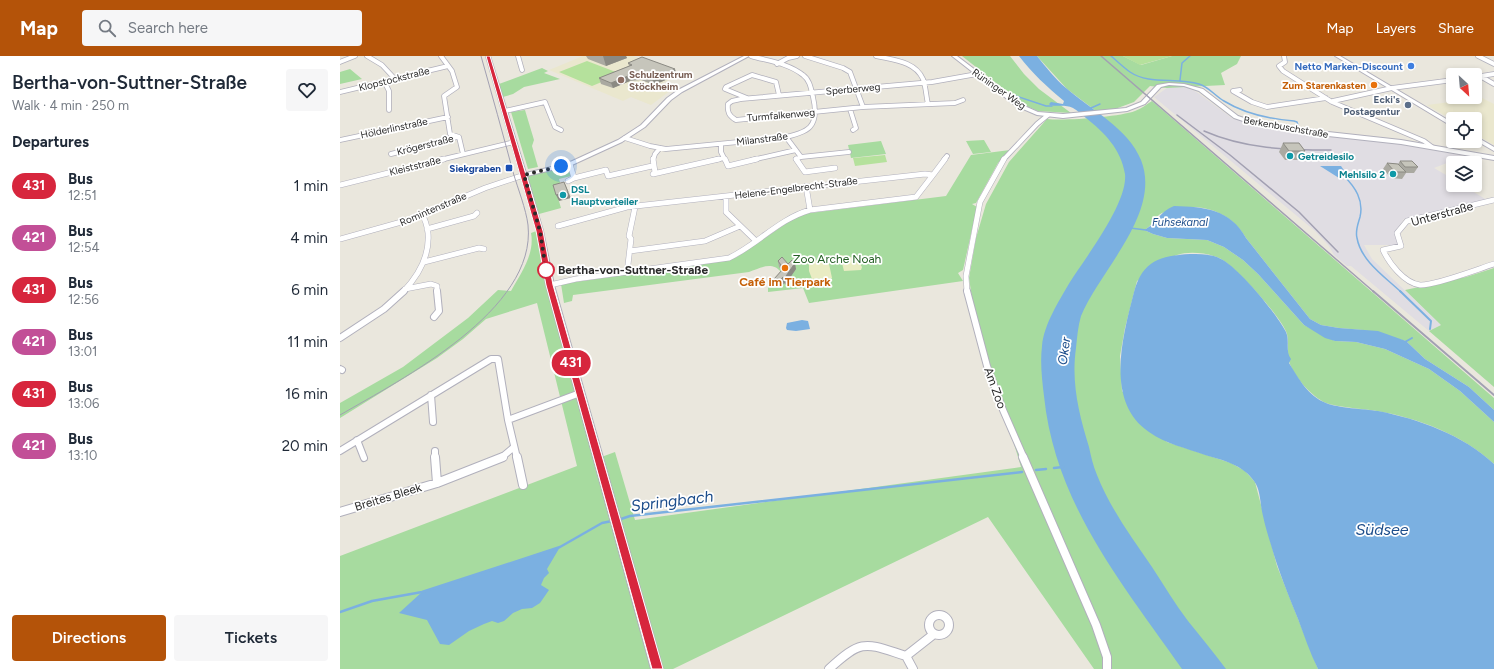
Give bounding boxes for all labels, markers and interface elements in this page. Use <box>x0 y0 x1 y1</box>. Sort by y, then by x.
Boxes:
search box <box>82 10 362 46</box>
text: Map <box>20 17 58 40</box>
icon: search <box>96 17 118 39</box>
text: Search here <box>128 19 208 37</box>
text: Map <box>1326 20 1354 37</box>
text: Layers <box>1376 20 1416 37</box>
text: Share <box>1438 20 1474 37</box>
place label: Netto Marken-Discount <box>1295 60 1403 73</box>
marker: Netto Marken-Discount <box>1406 61 1416 71</box>
street label: Klopstockstraße <box>357 64 431 94</box>
street label: Rüninger Weg <box>969 66 1029 112</box>
place label: Schulzentrum Stöckheim <box>629 68 693 93</box>
north arrow <box>1446 68 1482 104</box>
map controls <box>1446 68 1482 192</box>
button: heart <box>286 69 328 111</box>
text: Bertha-von-Suttner-Straße <box>12 71 247 94</box>
marker: Schulzentrum Stöckheim <box>616 75 626 85</box>
place label: Zum Starenkasten <box>1282 79 1366 92</box>
street label: Sperberweg <box>825 80 881 98</box>
marker: Zum Starenkasten <box>1369 80 1379 90</box>
place label: Ecki's Postagentur <box>1344 93 1400 118</box>
text: Walk · 4 min · 250 m <box>12 98 129 113</box>
marker: Ecki's Postagentur <box>1403 100 1413 110</box>
street label: Turmfalkenweg <box>746 106 816 124</box>
button: locate <box>1446 112 1482 148</box>
street label: Berkenbuschstraße <box>1243 113 1330 141</box>
street label: Hölderlinstraße <box>359 114 429 141</box>
street label: Milanstraße <box>736 129 789 149</box>
street label: Krögerstraße <box>395 132 455 158</box>
text: Departures <box>12 133 89 151</box>
place label: Getreidesilo <box>1298 150 1354 163</box>
marker: Getreidesilo <box>1285 151 1295 161</box>
street label: Kleiststraße <box>388 153 443 179</box>
your location <box>551 156 571 176</box>
button: layers <box>1446 156 1482 192</box>
place label: Siekgraben <box>449 162 501 175</box>
marker: Siekgraben <box>504 163 514 173</box>
place label: Mehlsilo 2 <box>1339 168 1385 181</box>
marker: Mehlsilo 2 <box>1388 169 1398 179</box>
text: Bus <box>68 170 93 188</box>
street label: Helene-Engelbrecht-Straße <box>734 174 859 202</box>
text: 431 <box>23 177 45 194</box>
text: 1 min <box>293 177 328 195</box>
place label: DSL Hauptverteiler <box>571 183 638 208</box>
text: 12:51 <box>68 188 97 203</box>
street label: Romintenstraße <box>398 189 469 229</box>
marker: DSL Hauptverteiler <box>558 190 568 200</box>
street label: Unterstraße <box>1409 199 1475 229</box>
water label: Fuhsekanal <box>1152 216 1209 229</box>
text: Bus <box>68 222 93 240</box>
text: 421 <box>23 229 45 246</box>
text: 4 min <box>290 229 328 247</box>
text: 12:54 <box>68 240 99 255</box>
park label: Zoo Arche Noah <box>793 252 882 266</box>
marker: Bertha-von-Suttner-Straße <box>537 261 555 279</box>
place label: Bertha-von-Suttner-Straße <box>558 263 708 277</box>
marker: Café im Tierpark <box>780 263 790 273</box>
text: Bus <box>68 274 93 292</box>
place label: Café im Tierpark <box>739 275 831 289</box>
text: 431 <box>23 281 45 298</box>
text: 6 min <box>291 281 328 299</box>
text: 12:56 <box>68 292 99 307</box>
text: Bus <box>68 326 93 344</box>
text: 421 <box>23 333 45 350</box>
text: 11 min <box>287 333 328 351</box>
water label: Oker <box>1055 336 1073 366</box>
text: 13:01 <box>68 344 97 359</box>
line badge: 431 <box>548 350 594 376</box>
text: 431 <box>560 354 582 371</box>
street label: Am Zoo <box>981 365 1009 411</box>
text: Bus <box>68 378 93 396</box>
text: 431 <box>23 385 45 402</box>
text: 16 min <box>285 385 328 403</box>
text: 13:06 <box>68 396 99 411</box>
text: Bus <box>68 430 93 448</box>
text: 421 <box>23 437 45 454</box>
text: 20 min <box>282 437 328 455</box>
text: 13:10 <box>68 448 97 463</box>
street label: Breites Bleek <box>353 480 423 514</box>
water label: Springbach <box>630 486 715 515</box>
water label: Südsee <box>1355 520 1409 539</box>
button: Directions <box>12 615 166 661</box>
button: Tickets <box>174 615 328 661</box>

